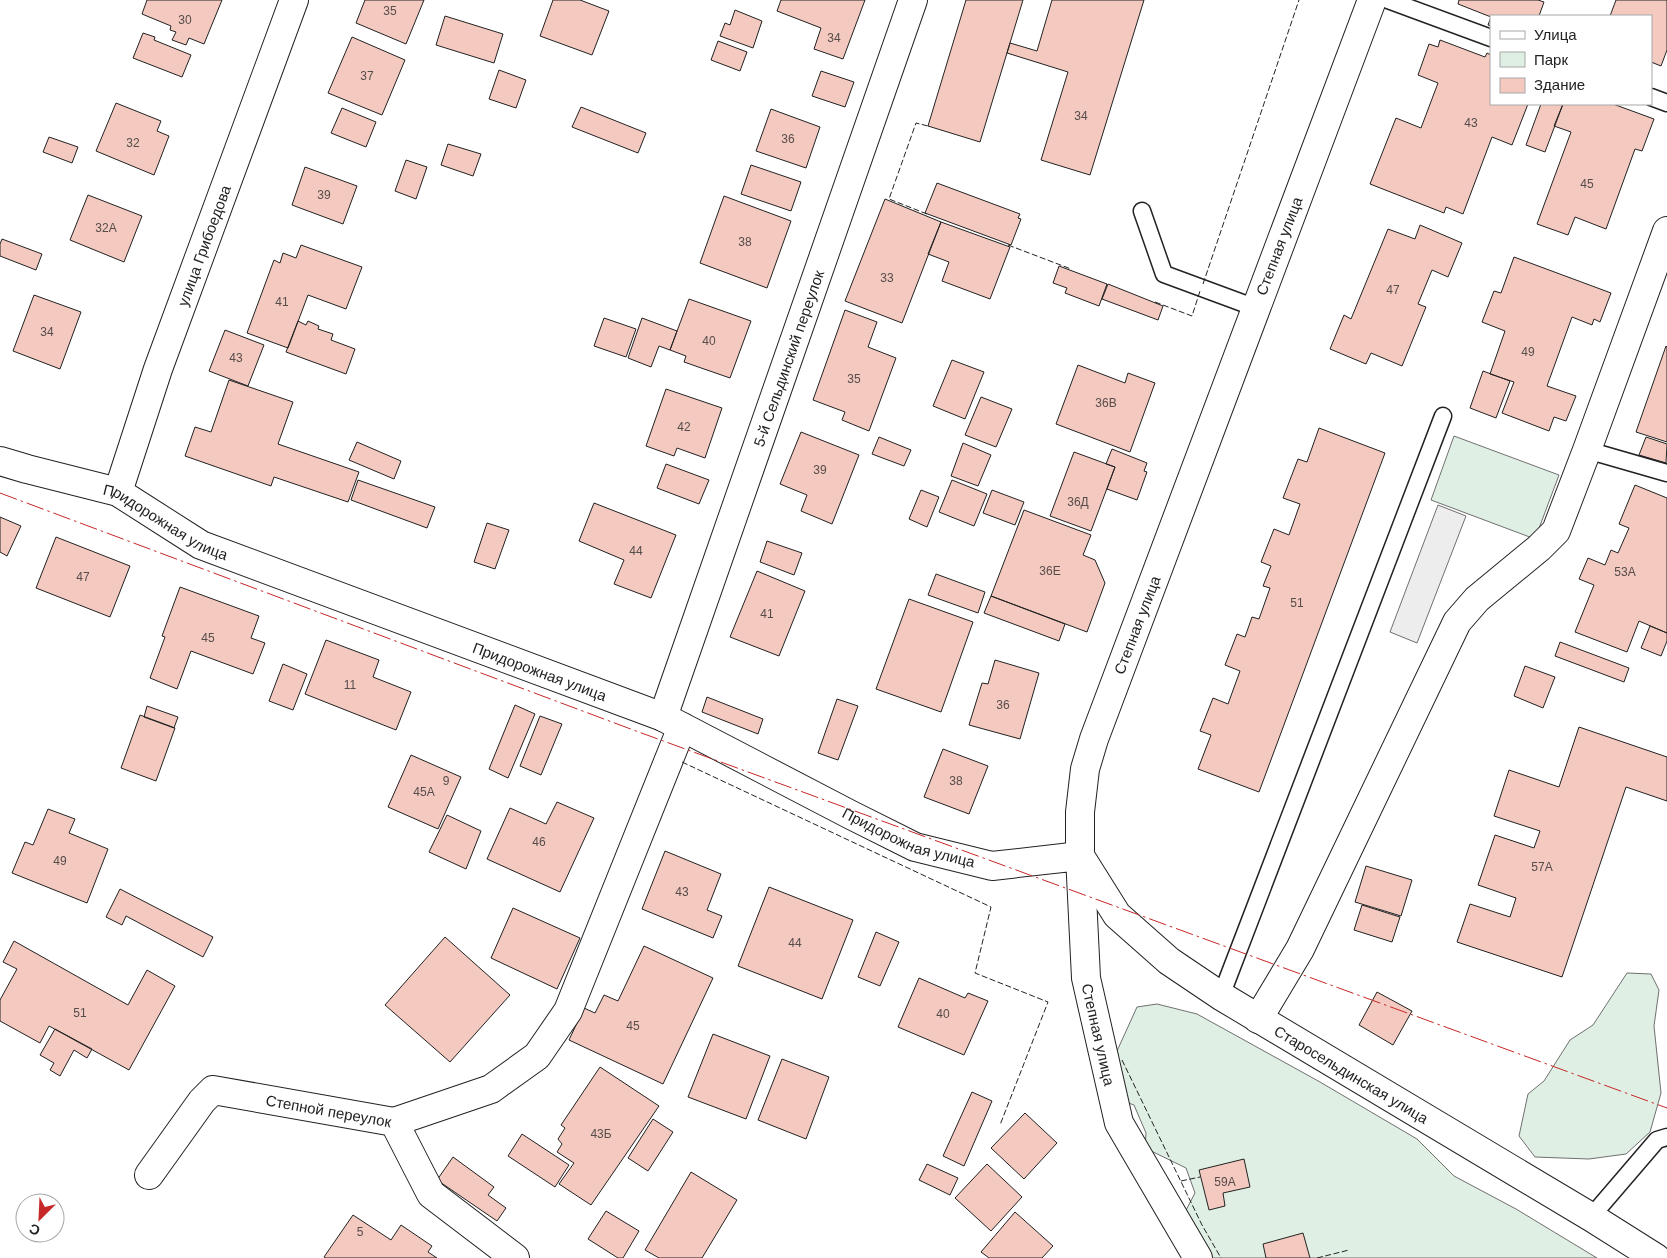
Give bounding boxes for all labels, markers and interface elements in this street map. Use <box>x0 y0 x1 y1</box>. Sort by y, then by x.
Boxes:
house number: 35 <box>383 4 397 18</box>
house number: 30 <box>178 13 192 27</box>
legend <box>1490 15 1652 105</box>
text: Улица <box>1534 26 1577 43</box>
house number: 34 <box>827 31 841 45</box>
text: Парк <box>1534 51 1568 68</box>
house number: 37 <box>360 69 374 83</box>
text: Здание <box>1534 76 1585 93</box>
house number: 34 <box>1074 109 1088 123</box>
house number: 43 <box>1464 116 1478 130</box>
house number: 36 <box>781 132 795 146</box>
house number: 32 <box>126 136 140 150</box>
house number: 45 <box>1580 177 1594 191</box>
street label: улица Грибоедова <box>173 182 234 308</box>
house number: 39 <box>317 188 331 202</box>
street label: Степная улица <box>1252 194 1306 298</box>
house number: 32А <box>95 221 117 235</box>
house number: 38 <box>738 235 752 249</box>
street label: 5-й Сельдинский переулок <box>750 267 827 449</box>
house number: 33 <box>880 271 894 285</box>
house number: 47 <box>1386 283 1400 297</box>
house number: 41 <box>275 295 289 309</box>
house number: 34 <box>40 325 54 339</box>
house number: 40 <box>702 334 716 348</box>
house number: 49 <box>1521 345 1535 359</box>
house number: 43 <box>229 351 243 365</box>
house number: 35 <box>847 372 861 386</box>
house number: 36В <box>1095 396 1117 410</box>
house number: 42 <box>677 420 691 434</box>
house number: 39 <box>813 463 827 477</box>
street label: Придорожная улица <box>102 480 231 563</box>
house number: 36Д <box>1067 495 1089 509</box>
house number: 44 <box>629 544 643 558</box>
house number: 36Е <box>1039 564 1061 578</box>
house number: 53А <box>1614 565 1636 579</box>
house number: 47 <box>76 570 90 584</box>
street label: Степная улица <box>1110 573 1164 677</box>
house number: 51 <box>1290 596 1304 610</box>
house number: 41 <box>760 607 774 621</box>
house number: 45 <box>201 631 215 645</box>
street label: Придорожная улица <box>471 638 610 704</box>
house number: 11 <box>344 678 357 692</box>
house number: 36 <box>996 698 1010 712</box>
house number: 9 <box>443 774 450 788</box>
house number: 38 <box>949 774 963 788</box>
house number: 45А <box>413 785 435 799</box>
street label: Придорожная улица <box>840 804 978 870</box>
house number: 46 <box>532 835 546 849</box>
house number: 49 <box>53 854 67 868</box>
house number: 57А <box>1531 860 1553 874</box>
house number: 43 <box>675 885 689 899</box>
house number: 44 <box>788 936 802 950</box>
street label: Степная улица <box>1079 982 1119 1088</box>
house number: 51 <box>73 1006 87 1020</box>
house number: 40 <box>936 1007 950 1021</box>
house number: 45 <box>626 1019 640 1033</box>
street label: Старосельдинская улица <box>1272 1021 1432 1127</box>
street label: Степной переулок <box>265 1091 393 1130</box>
house number: 43Б <box>590 1127 612 1141</box>
house number: 59А <box>1214 1175 1236 1189</box>
north arrow <box>15 1193 65 1243</box>
text: С <box>27 1221 43 1239</box>
house number: 5 <box>357 1225 364 1239</box>

